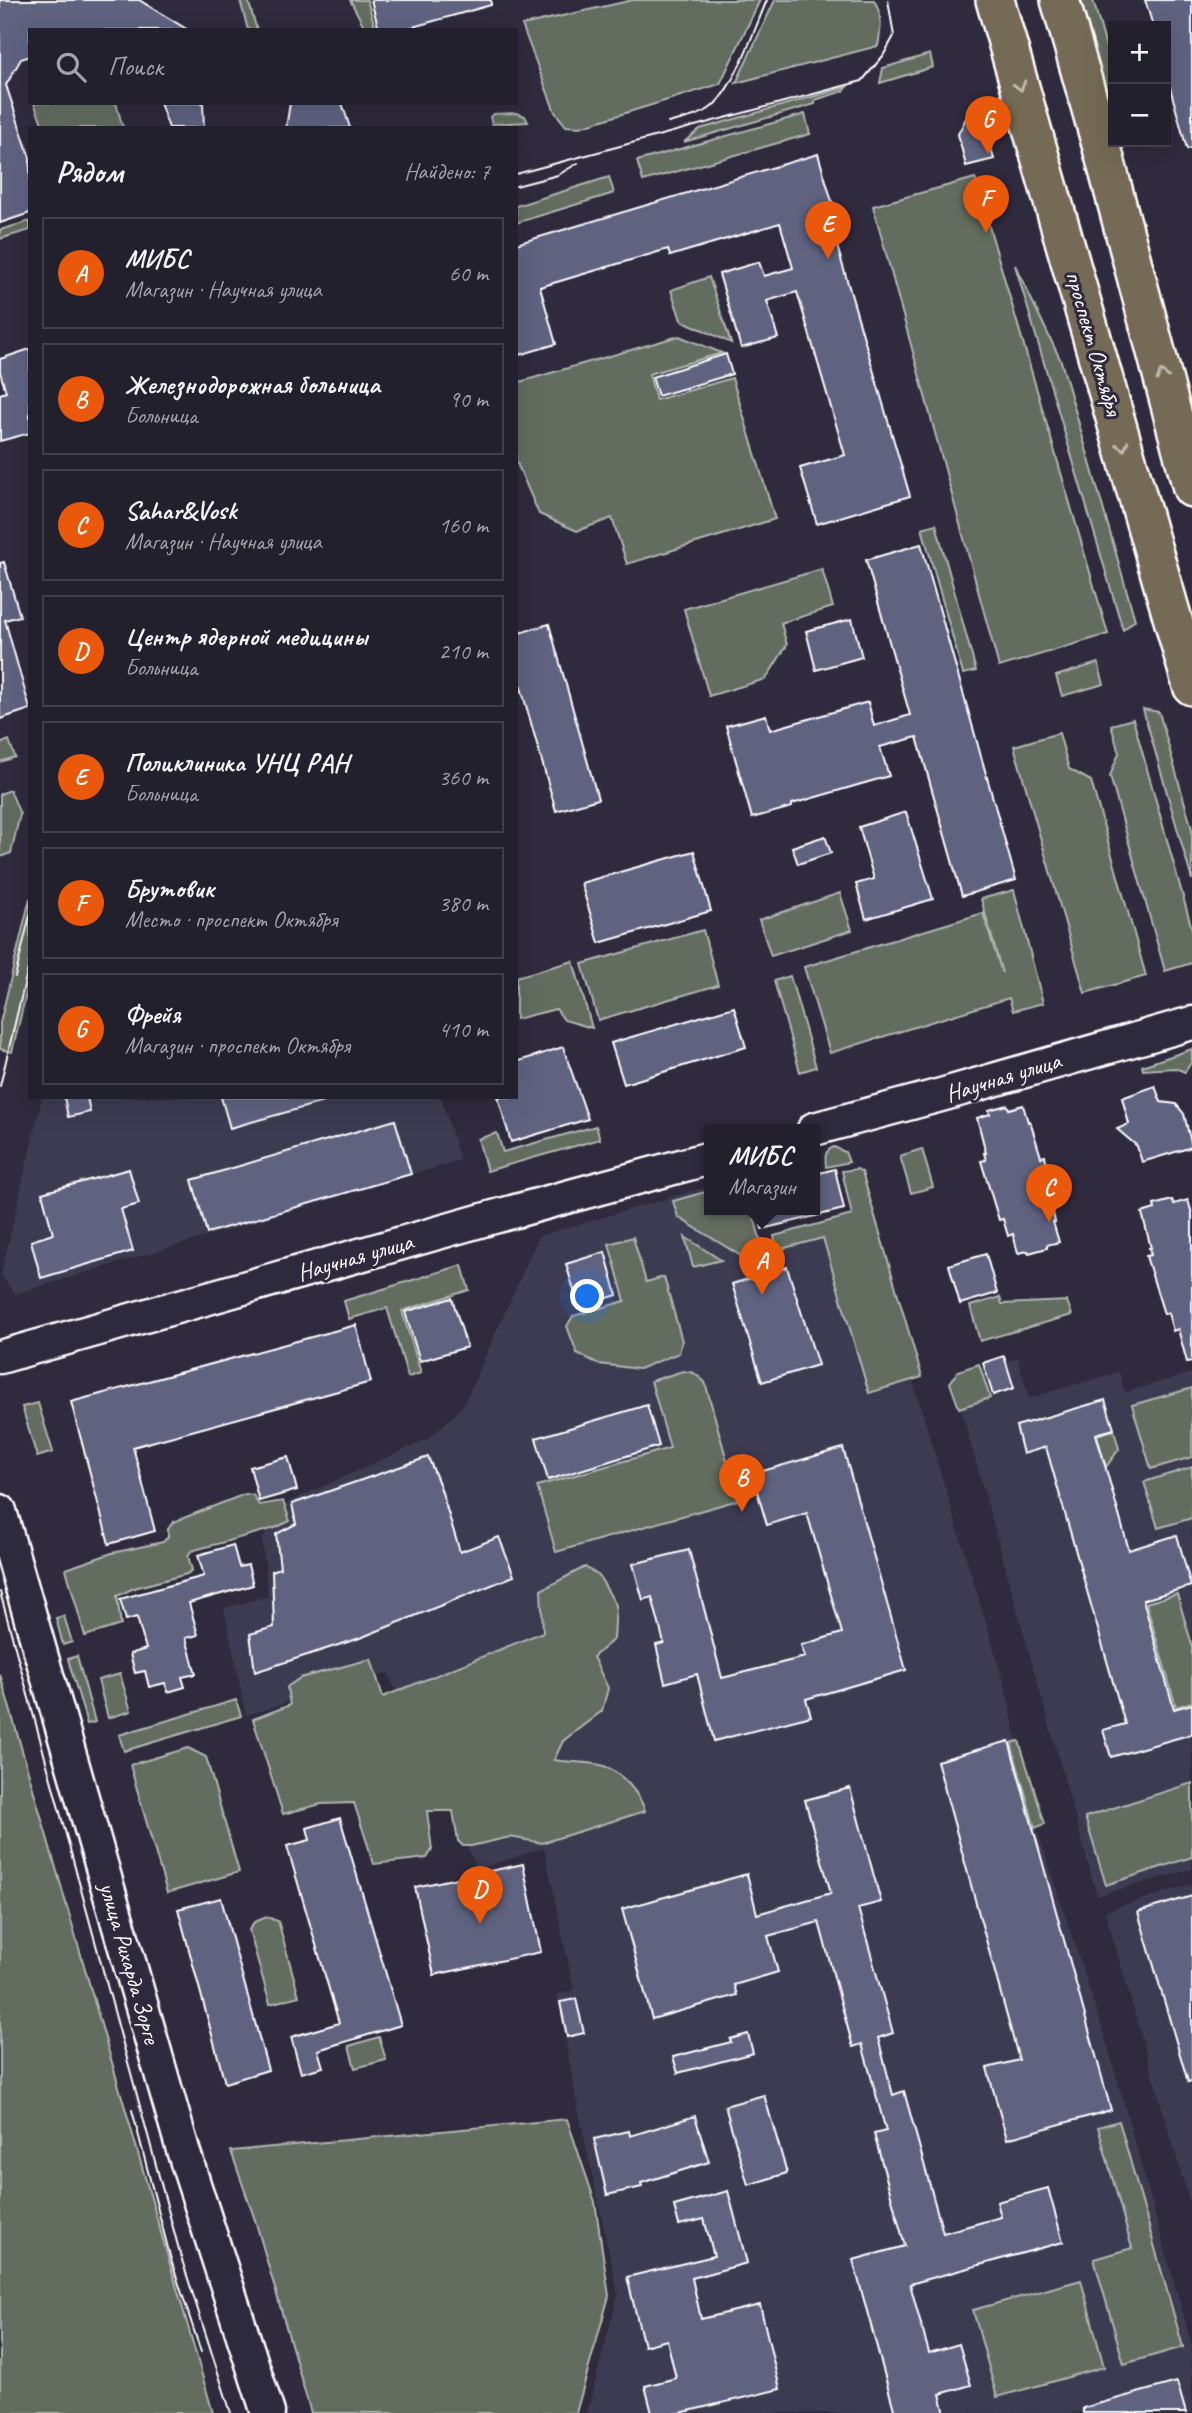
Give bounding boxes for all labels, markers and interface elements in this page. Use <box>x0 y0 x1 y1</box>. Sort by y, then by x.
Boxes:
map controls <box>1108 21 1171 147</box>
button: + <box>1108 21 1171 84</box>
search box <box>28 28 518 105</box>
icon: search <box>52 48 90 86</box>
text: Поиск <box>108 50 163 83</box>
one-way arrow <box>1012 80 1026 92</box>
button: − <box>1108 84 1171 147</box>
pin: G <box>965 96 1011 154</box>
text: Рядом <box>56 153 123 191</box>
text: Найдено: 7 <box>404 157 490 186</box>
pin: F <box>963 175 1009 233</box>
pin: E <box>805 201 851 259</box>
text: МИБС <box>125 242 189 275</box>
text: A <box>75 259 87 288</box>
text: 60 m <box>449 259 488 288</box>
street label: проспект Октября <box>1059 267 1129 420</box>
text: Магазин · Научная улица <box>125 275 322 304</box>
text: Железнодорожная больница <box>125 368 380 401</box>
one-way arrow <box>1156 369 1170 381</box>
text: B <box>75 385 87 414</box>
text: 90 m <box>449 385 488 414</box>
text: Больница <box>125 401 197 430</box>
one-way arrow <box>1115 440 1130 452</box>
text: Sahar&Vosk <box>125 494 236 527</box>
text: C <box>76 511 86 540</box>
text: 160 m <box>439 511 488 540</box>
text: Магазин · Научная улица <box>125 527 322 556</box>
text: Центр ядерной медицины <box>125 620 367 653</box>
text: D <box>74 637 88 666</box>
text: 210 m <box>439 637 488 666</box>
text: Больница <box>125 653 197 682</box>
text: Поликлиника УНЦ РАН <box>125 746 348 779</box>
text: E <box>75 763 87 792</box>
text: 360 m <box>439 763 488 792</box>
text: Больница <box>125 779 197 808</box>
text: Брутовик <box>125 872 214 905</box>
text: F <box>76 889 86 918</box>
text: 380 m <box>439 889 488 918</box>
text: Место · проспект Октября <box>125 905 337 934</box>
text: Фрейя <box>125 998 181 1031</box>
text: G <box>75 1015 87 1044</box>
text: 410 m <box>439 1015 488 1044</box>
text: Магазин · проспект Октября <box>125 1031 350 1060</box>
street label: Научная улица <box>942 1045 1066 1109</box>
popup <box>704 1124 820 1215</box>
text: МИБС <box>728 1139 793 1172</box>
pin: C <box>1026 1164 1072 1222</box>
text: Магазин <box>728 1172 796 1201</box>
street label: Научная улица <box>294 1226 418 1288</box>
pin: A <box>739 1237 785 1295</box>
your location <box>570 1279 604 1313</box>
pin: B <box>719 1454 765 1512</box>
pin: D <box>457 1866 503 1924</box>
street label: улица Рихарда Зорге <box>92 1877 168 2049</box>

